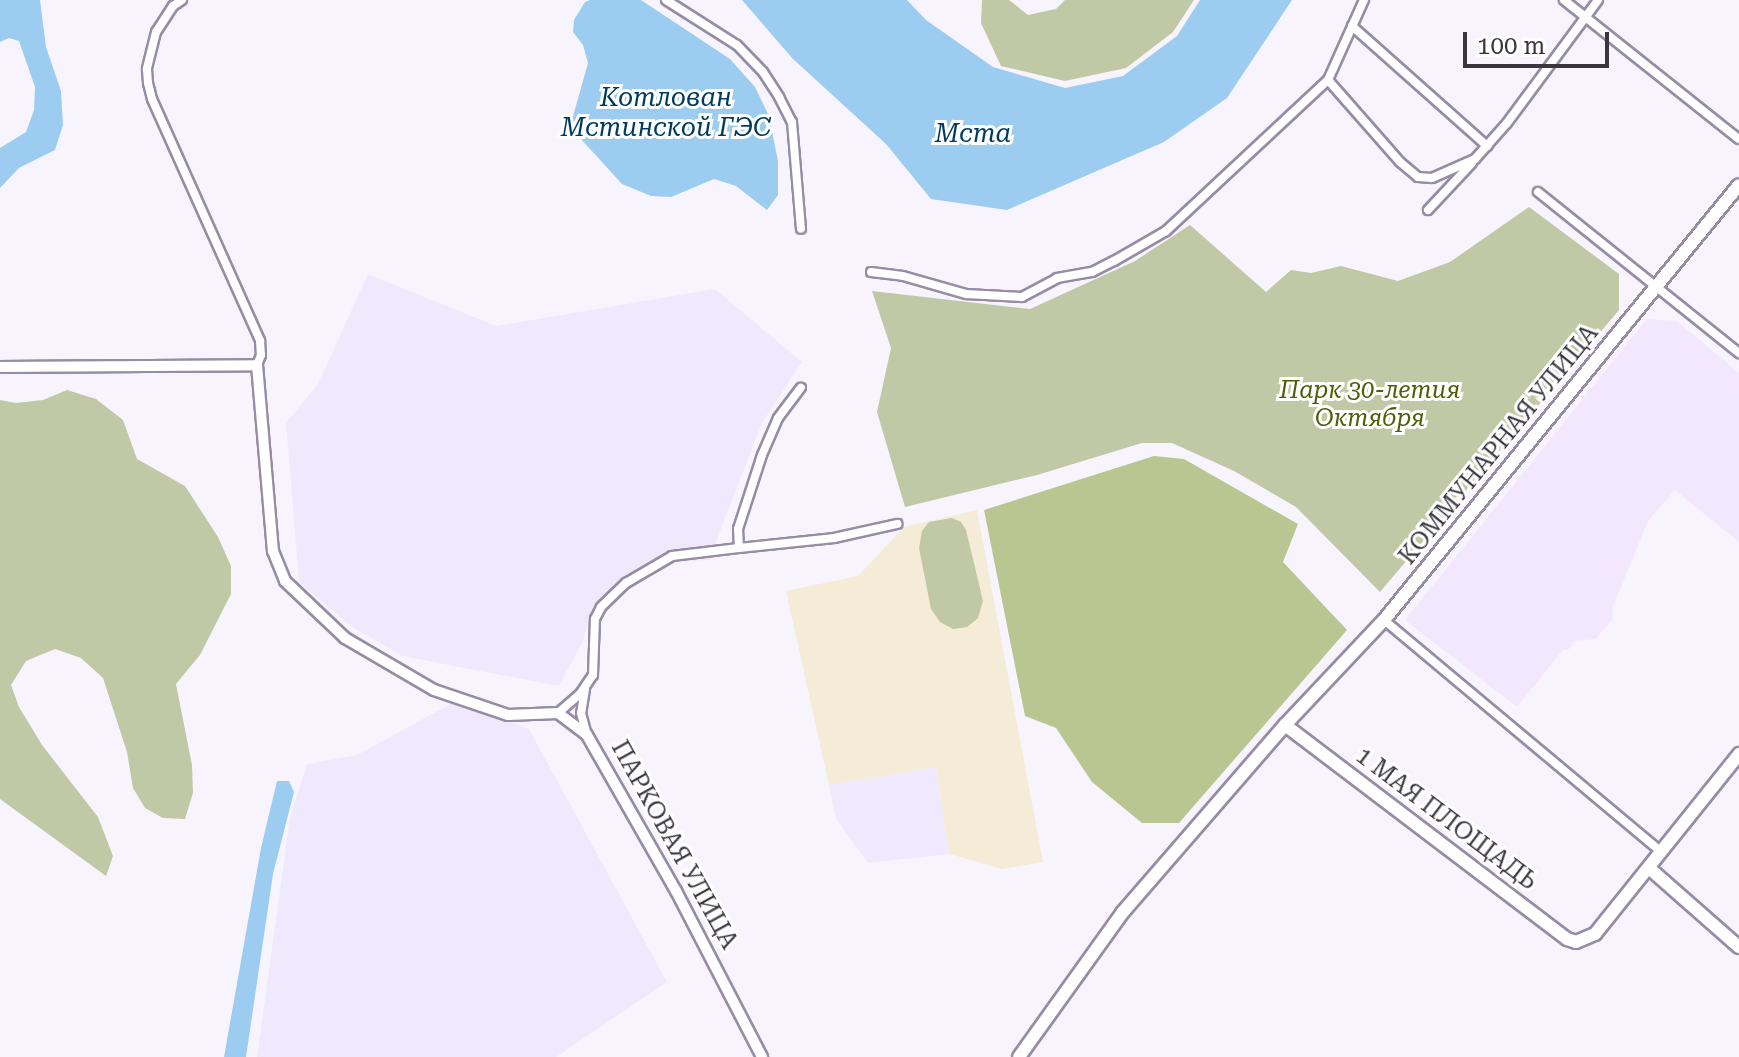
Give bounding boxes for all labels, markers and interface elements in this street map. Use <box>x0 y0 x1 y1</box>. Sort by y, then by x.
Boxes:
scale bar <box>1467 16 1613 66</box>
text: 100 m <box>1477 32 1545 60</box>
water label: Котлован Мстинской ГЭС <box>561 82 771 144</box>
water label: Мста <box>935 118 1011 150</box>
street label: КОММУНАРНАЯ УЛИЦА <box>1393 319 1605 571</box>
park label: Парк 30-летия Октября <box>1280 377 1460 433</box>
street label: ПАРКОВАЯ УЛИЦА <box>605 736 743 954</box>
street label: 1 МАЯ ПЛОЩАДЬ <box>1350 742 1542 896</box>

